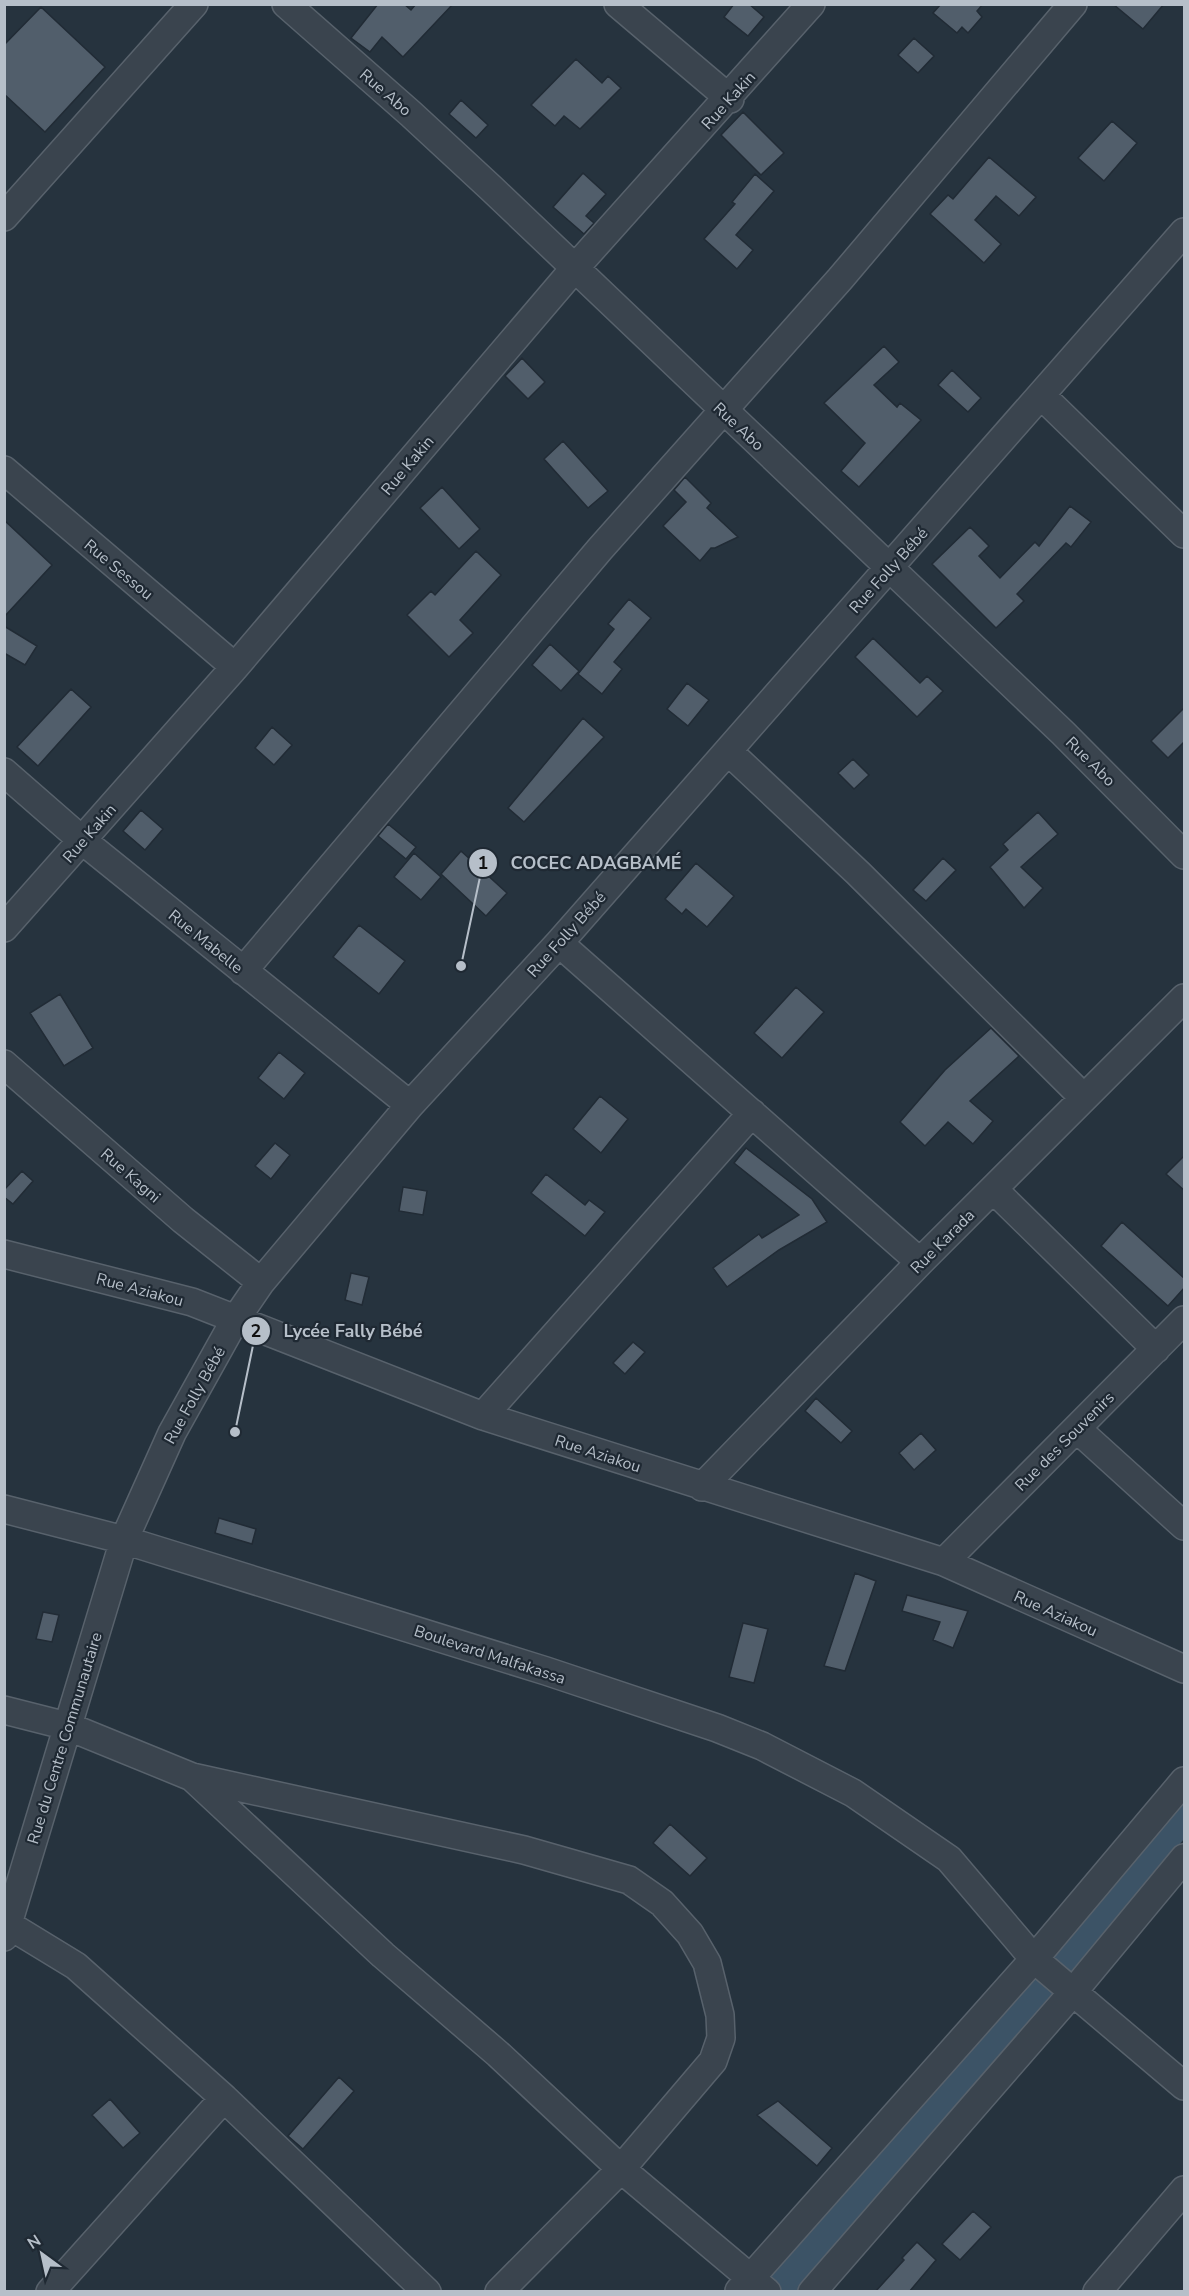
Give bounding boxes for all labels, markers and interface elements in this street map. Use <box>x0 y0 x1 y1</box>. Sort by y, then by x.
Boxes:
street label: Rue Abo <box>355 64 416 122</box>
street label: Rue Kakin <box>697 67 761 135</box>
street label: Rue Abo <box>708 397 769 456</box>
street label: Rue Kakin <box>376 431 439 500</box>
street label: Rue Folly Bébé <box>844 523 933 618</box>
street label: Rue Sessou <box>79 534 158 605</box>
street label: Rue Abo <box>1061 732 1120 792</box>
street label: Rue Kakin <box>58 799 122 868</box>
callout: COCEC ADAGBAMÉ <box>468 845 693 881</box>
text: 1 <box>478 851 488 875</box>
text: COCEC ADAGBAMÉ <box>510 851 682 875</box>
street label: Rue Folly Bébé <box>522 887 611 982</box>
street label: Rue Mabelle <box>163 905 247 979</box>
street label: Rue Kagni <box>96 1144 165 1208</box>
street label: Rue Karada <box>906 1205 980 1279</box>
street label: Rue Aziakou <box>94 1268 186 1312</box>
callout: Lycée Fally Bébé <box>241 1313 434 1349</box>
text: 2 <box>251 1319 261 1343</box>
text: Lycée Fally Bébé <box>283 1319 423 1343</box>
street label: Rue Folly Bébé <box>159 1343 231 1448</box>
street label: Rue des Souvenirs <box>1010 1387 1119 1496</box>
street label: Rue Aziakou <box>552 1430 644 1478</box>
street label: Rue Aziakou <box>1010 1586 1101 1642</box>
street label: Boulevard Malfakassa <box>411 1620 568 1690</box>
street label: Rue du Centre Communautaire <box>22 1630 108 1847</box>
north arrow <box>12 2224 72 2284</box>
text: N <box>23 2230 45 2255</box>

